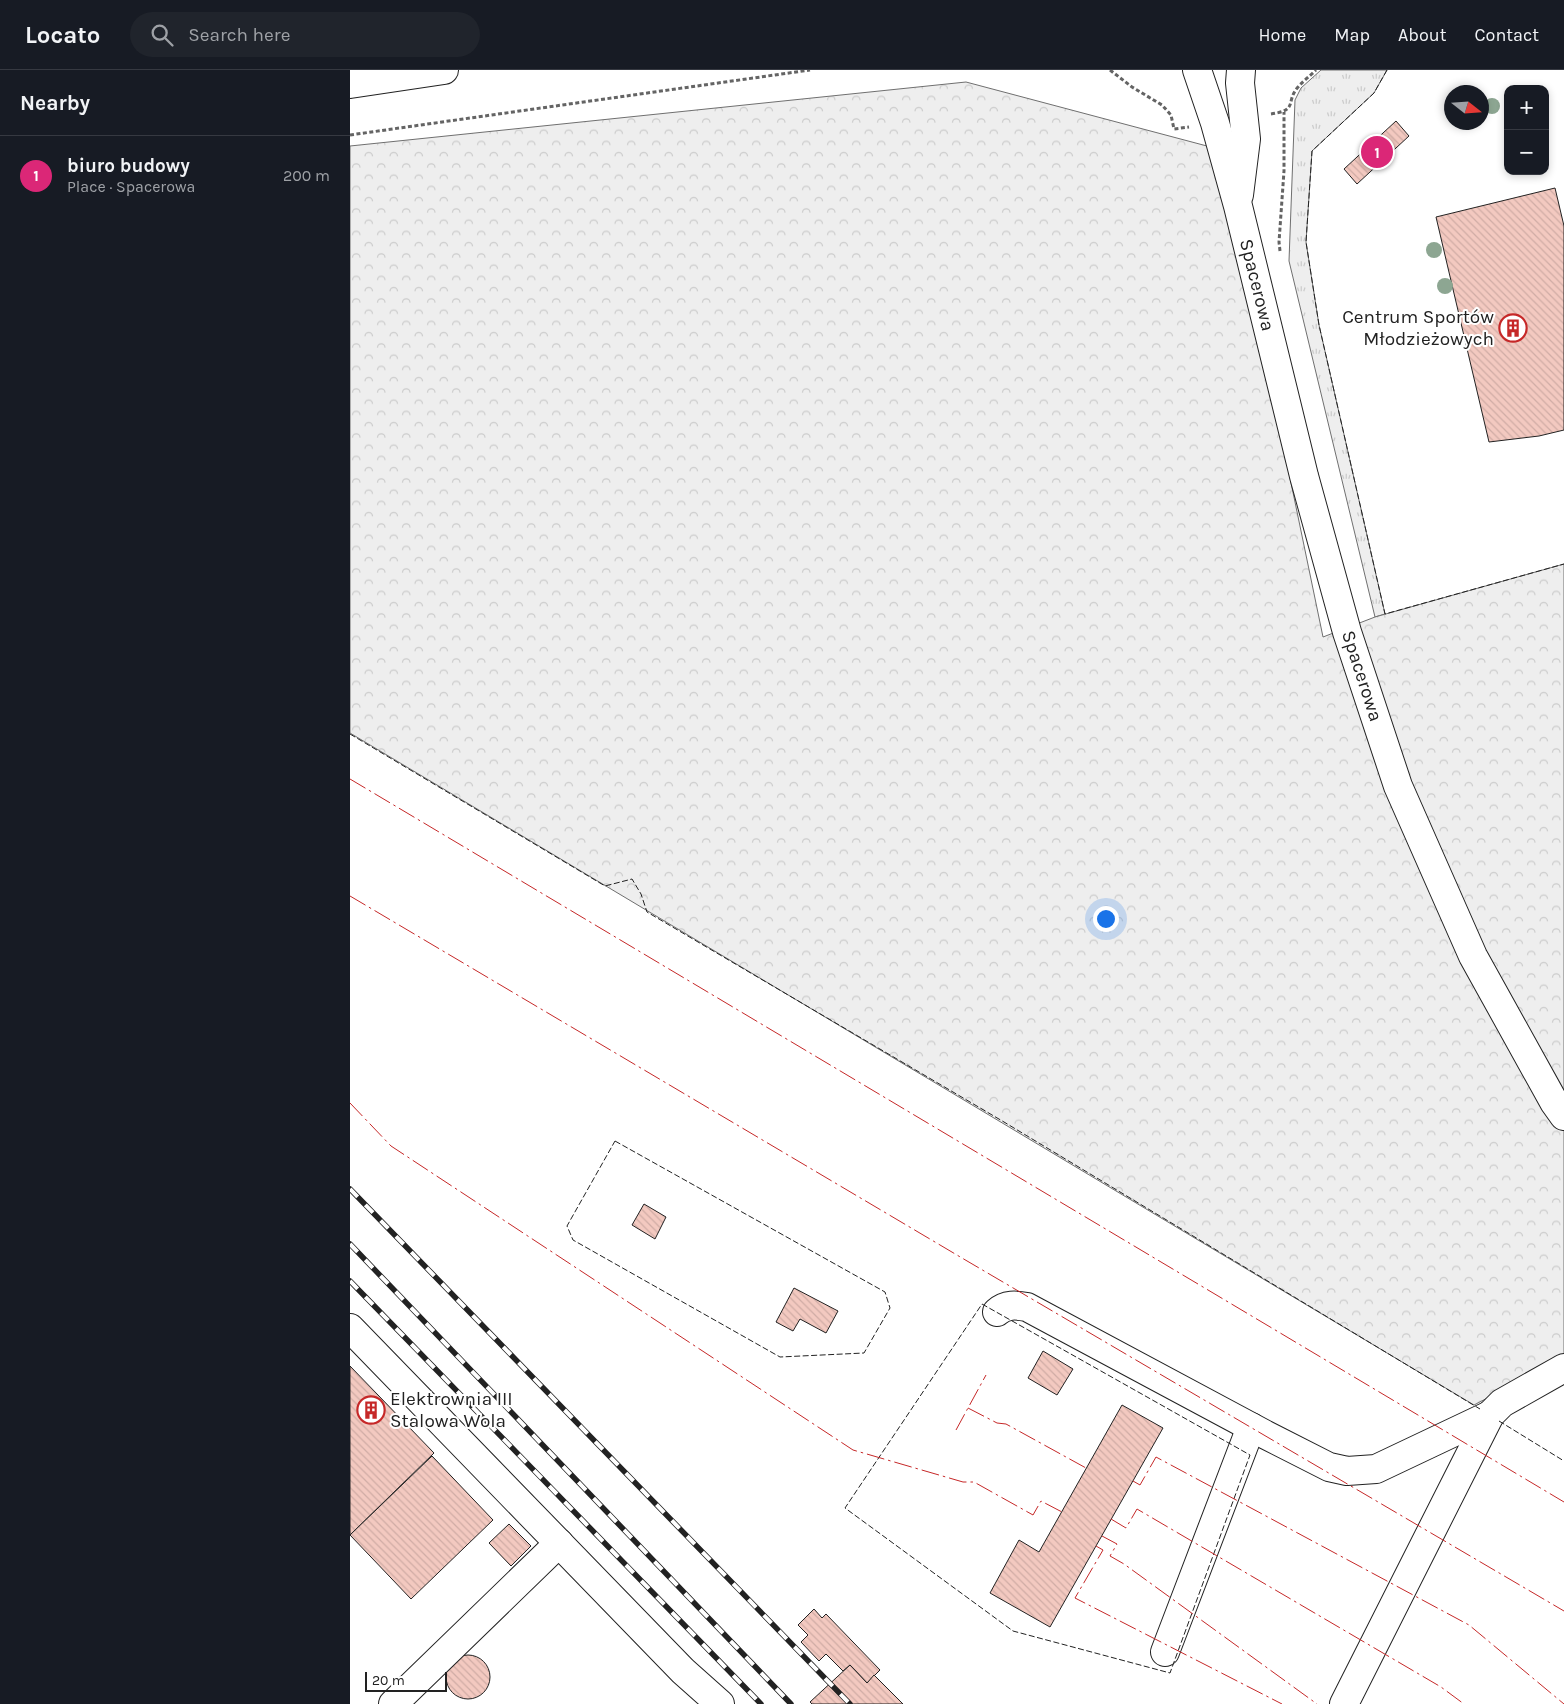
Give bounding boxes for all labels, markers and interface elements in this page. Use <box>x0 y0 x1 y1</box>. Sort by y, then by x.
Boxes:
search box <box>130 12 480 57</box>
text: Locato <box>25 21 100 49</box>
icon: search <box>148 21 176 49</box>
text: Search here <box>188 24 290 46</box>
text: Home <box>1258 24 1306 46</box>
text: Map <box>1334 24 1370 46</box>
text: About <box>1398 24 1447 46</box>
text: Contact <box>1475 24 1539 46</box>
north arrow <box>1444 85 1489 130</box>
map controls <box>1504 85 1549 175</box>
button: + <box>1504 85 1549 130</box>
text: Nearby <box>20 91 90 115</box>
button: − <box>1504 130 1549 175</box>
pin: 1 <box>1361 133 1393 171</box>
text: biuro budowy <box>67 155 190 177</box>
text: 1 <box>33 166 39 185</box>
text: 200 m <box>283 166 330 185</box>
text: Place · Spacerowa <box>67 177 195 196</box>
street label: Spacerowa <box>1235 237 1279 333</box>
place label: Centrum Sportów Młodzieżowych <box>1342 306 1494 350</box>
building icon: Centrum Sportów Młodzieżowych <box>1498 313 1528 343</box>
street label: Spacerowa <box>1337 628 1387 724</box>
your location <box>1093 906 1119 932</box>
place label: Elektrownia III Stalowa Wola <box>390 1388 513 1432</box>
building icon: Elektrownia III Stalowa Wola <box>356 1395 386 1425</box>
scale bar <box>365 1669 448 1692</box>
text: 20 m <box>372 1672 405 1689</box>

